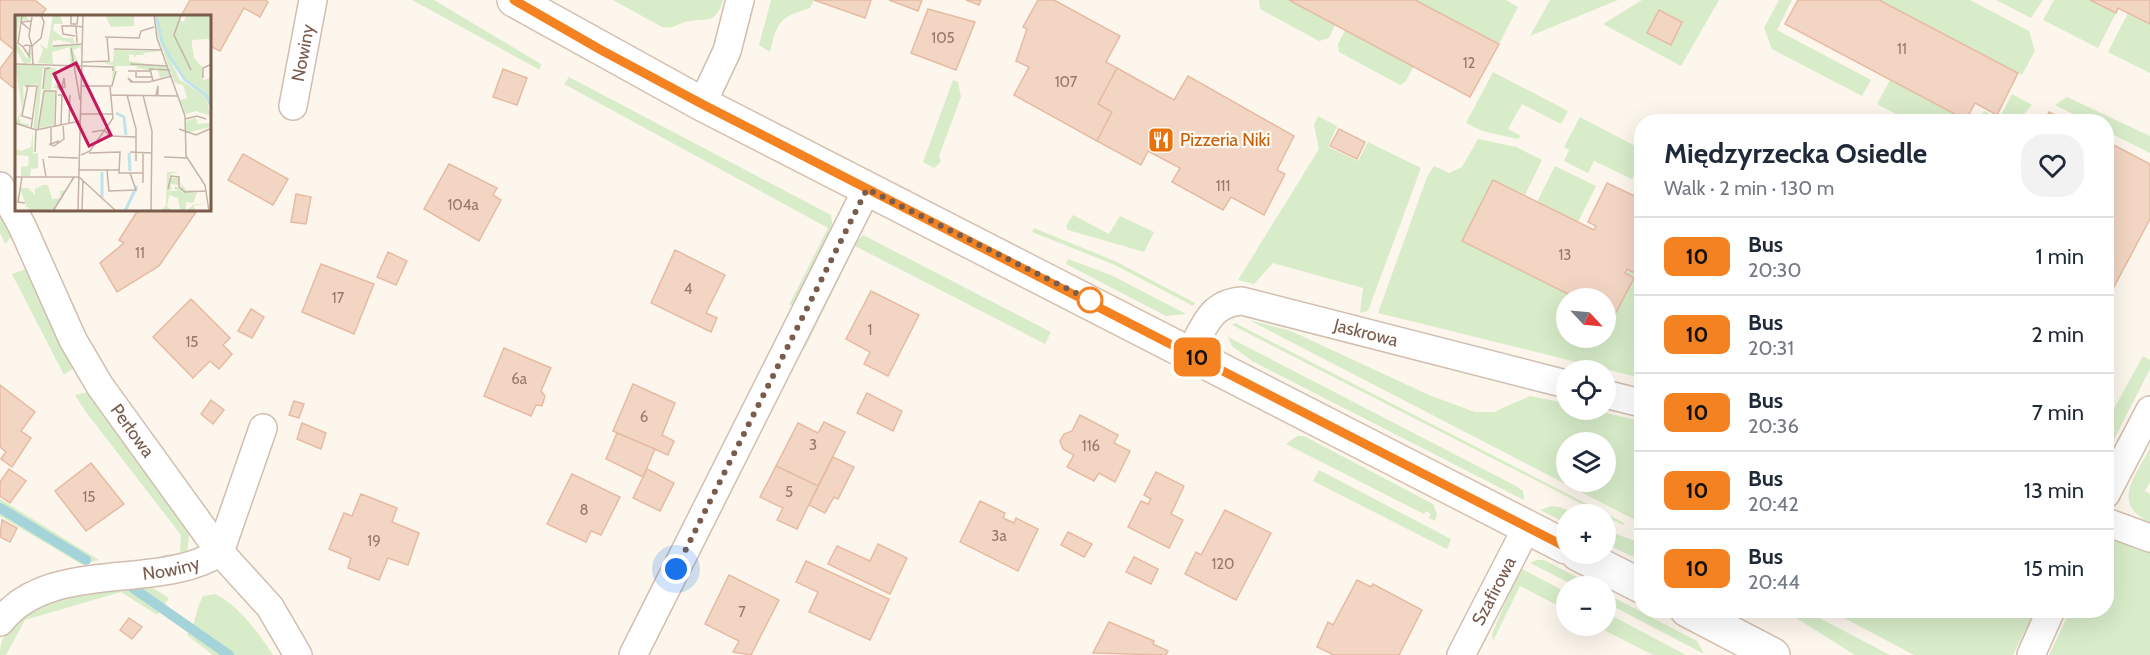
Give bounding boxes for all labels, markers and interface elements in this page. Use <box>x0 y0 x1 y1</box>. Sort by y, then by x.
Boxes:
inset map <box>15 15 212 212</box>
street label: Nowiny <box>287 22 319 83</box>
house number: 105 <box>931 29 955 47</box>
house number: 11 <box>1897 40 1907 58</box>
house number: 12 <box>1463 54 1476 72</box>
house number: 107 <box>1055 73 1078 91</box>
restaurant icon: Pizzeria Niki <box>1146 125 1176 155</box>
place label: Pizzeria Niki <box>1180 129 1270 151</box>
button: heart <box>2021 134 2084 197</box>
text: Międzyrzecka Osiedle <box>1664 136 1927 170</box>
text: Walk · 2 min · 130 m <box>1664 176 1834 200</box>
house number: 111 <box>1216 177 1230 195</box>
house number: 104a <box>447 196 479 214</box>
text: Bus <box>1748 231 1783 258</box>
text: 1 min <box>2036 243 2084 270</box>
house number: 11 <box>135 244 145 262</box>
text: 10 <box>1686 244 1708 269</box>
house number: 13 <box>1558 246 1572 264</box>
text: 20:30 <box>1748 258 1801 282</box>
house number: 4 <box>684 280 693 298</box>
unlabelled marker <box>1077 287 1103 313</box>
north arrow <box>1556 288 1616 348</box>
map controls <box>1556 288 1616 636</box>
house number: 17 <box>332 289 345 307</box>
text: Bus <box>1748 309 1783 336</box>
street label: Jaskrowa <box>1330 314 1401 352</box>
house number: 1 <box>868 321 872 339</box>
text: 2 min <box>2031 321 2084 348</box>
text: 10 <box>1686 322 1708 347</box>
house number: 15 <box>185 333 199 351</box>
text: 20:31 <box>1748 336 1794 360</box>
line badge: 10 <box>1170 338 1224 376</box>
text: 10 <box>1186 345 1208 370</box>
button: locate <box>1556 360 1616 420</box>
house number: 6a <box>511 370 528 388</box>
text: Bus <box>1748 387 1783 414</box>
text: 7 min <box>2032 399 2084 426</box>
street label: Perłowa <box>106 400 159 462</box>
text: 10 <box>1686 400 1708 425</box>
house number: 6 <box>640 408 648 426</box>
text: 20:36 <box>1748 414 1799 438</box>
button: layers <box>1556 432 1616 492</box>
house number: 3 <box>809 436 817 454</box>
house number: 116 <box>1082 437 1100 455</box>
text: Bus <box>1748 465 1783 492</box>
text: 13 min <box>2024 477 2084 504</box>
text: 10 <box>1686 478 1708 503</box>
house number: 5 <box>785 483 793 501</box>
house number: 15 <box>82 488 96 506</box>
text: 20:42 <box>1748 492 1799 516</box>
house number: 8 <box>579 501 589 519</box>
button: + <box>1556 504 1616 564</box>
house number: 3a <box>991 527 1007 545</box>
house number: 19 <box>367 532 381 550</box>
text: Bus <box>1748 543 1783 570</box>
street label: Nowiny <box>141 552 203 585</box>
street label: Szafirowa <box>1467 553 1521 629</box>
your location <box>661 554 691 584</box>
house number: 120 <box>1211 555 1235 573</box>
text: 15 min <box>2024 555 2084 582</box>
text: 10 <box>1686 556 1708 581</box>
text: 20:44 <box>1748 570 1800 594</box>
button: − <box>1556 576 1616 636</box>
house number: 7 <box>738 603 746 621</box>

